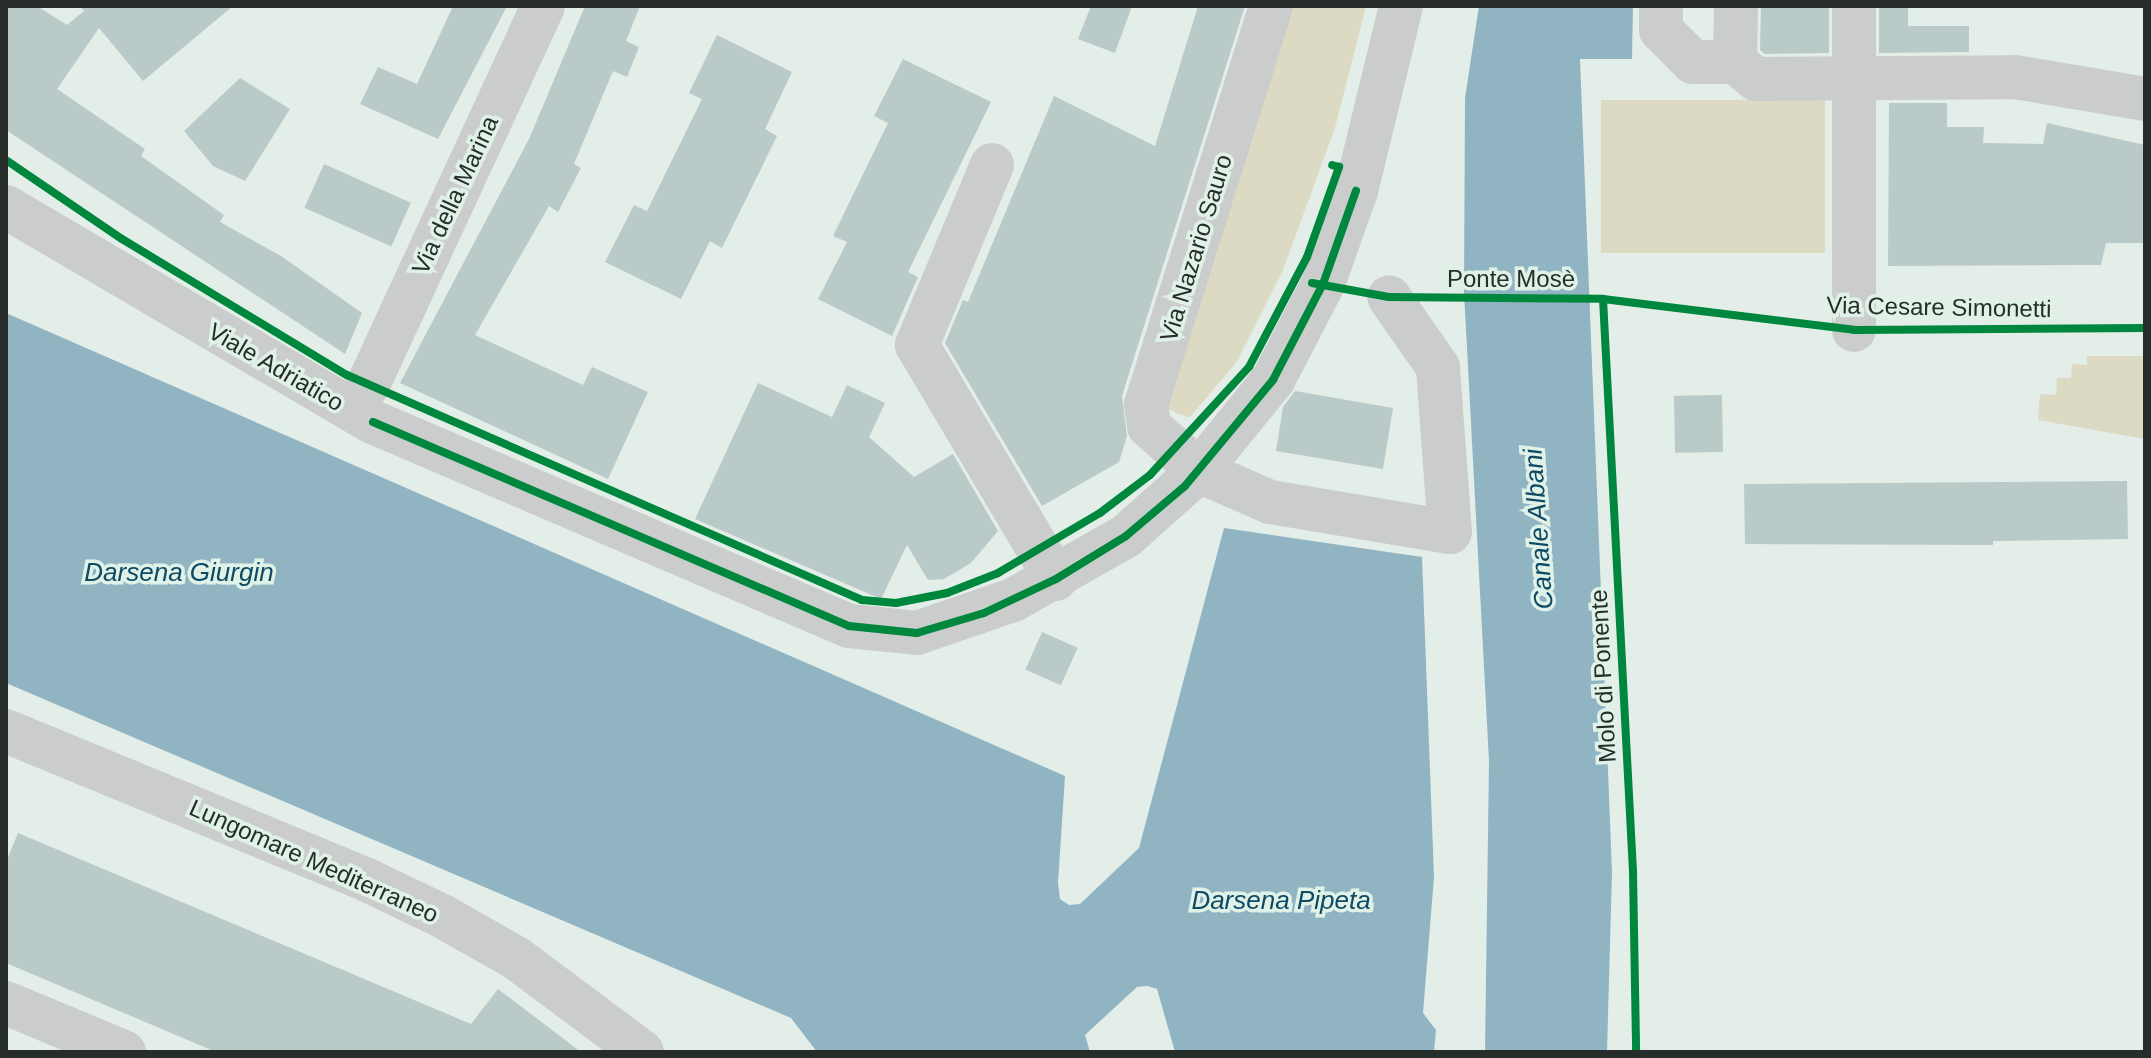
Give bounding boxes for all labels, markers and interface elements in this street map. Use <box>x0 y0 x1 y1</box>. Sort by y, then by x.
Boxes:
street label: Via della Marina <box>406 111 504 279</box>
street label: Via Nazario Sauro <box>1154 151 1238 345</box>
street label: Ponte Mosè <box>1447 265 1575 293</box>
street label: Via Cesare Simonetti <box>1826 291 2052 323</box>
street label: Viale Adriatico <box>203 316 349 418</box>
water label: Canale Albani <box>1518 447 1560 611</box>
water label: Darsena Giurgin <box>84 557 274 589</box>
street label: Molo di Ponente <box>1584 589 1622 763</box>
street label: Lungomare Mediterraneo <box>185 793 443 929</box>
water label: Darsena Pipeta <box>1191 885 1371 917</box>

